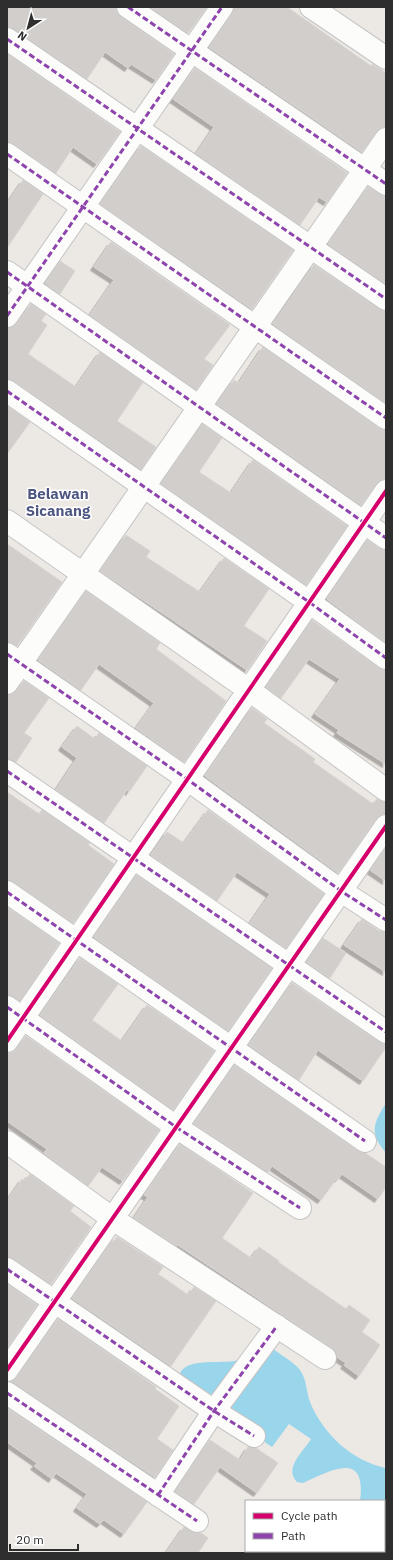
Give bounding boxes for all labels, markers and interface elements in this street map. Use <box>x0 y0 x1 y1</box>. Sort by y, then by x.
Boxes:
north arrow <box>8 8 48 48</box>
text: N <box>15 28 29 44</box>
district label: Belawan Sicanang <box>26 484 91 520</box>
legend <box>245 1500 385 1552</box>
text: Cycle path <box>281 1508 338 1523</box>
scale bar <box>10 1526 78 1552</box>
text: Path <box>281 1528 306 1543</box>
text: 20 m <box>16 1532 44 1547</box>

